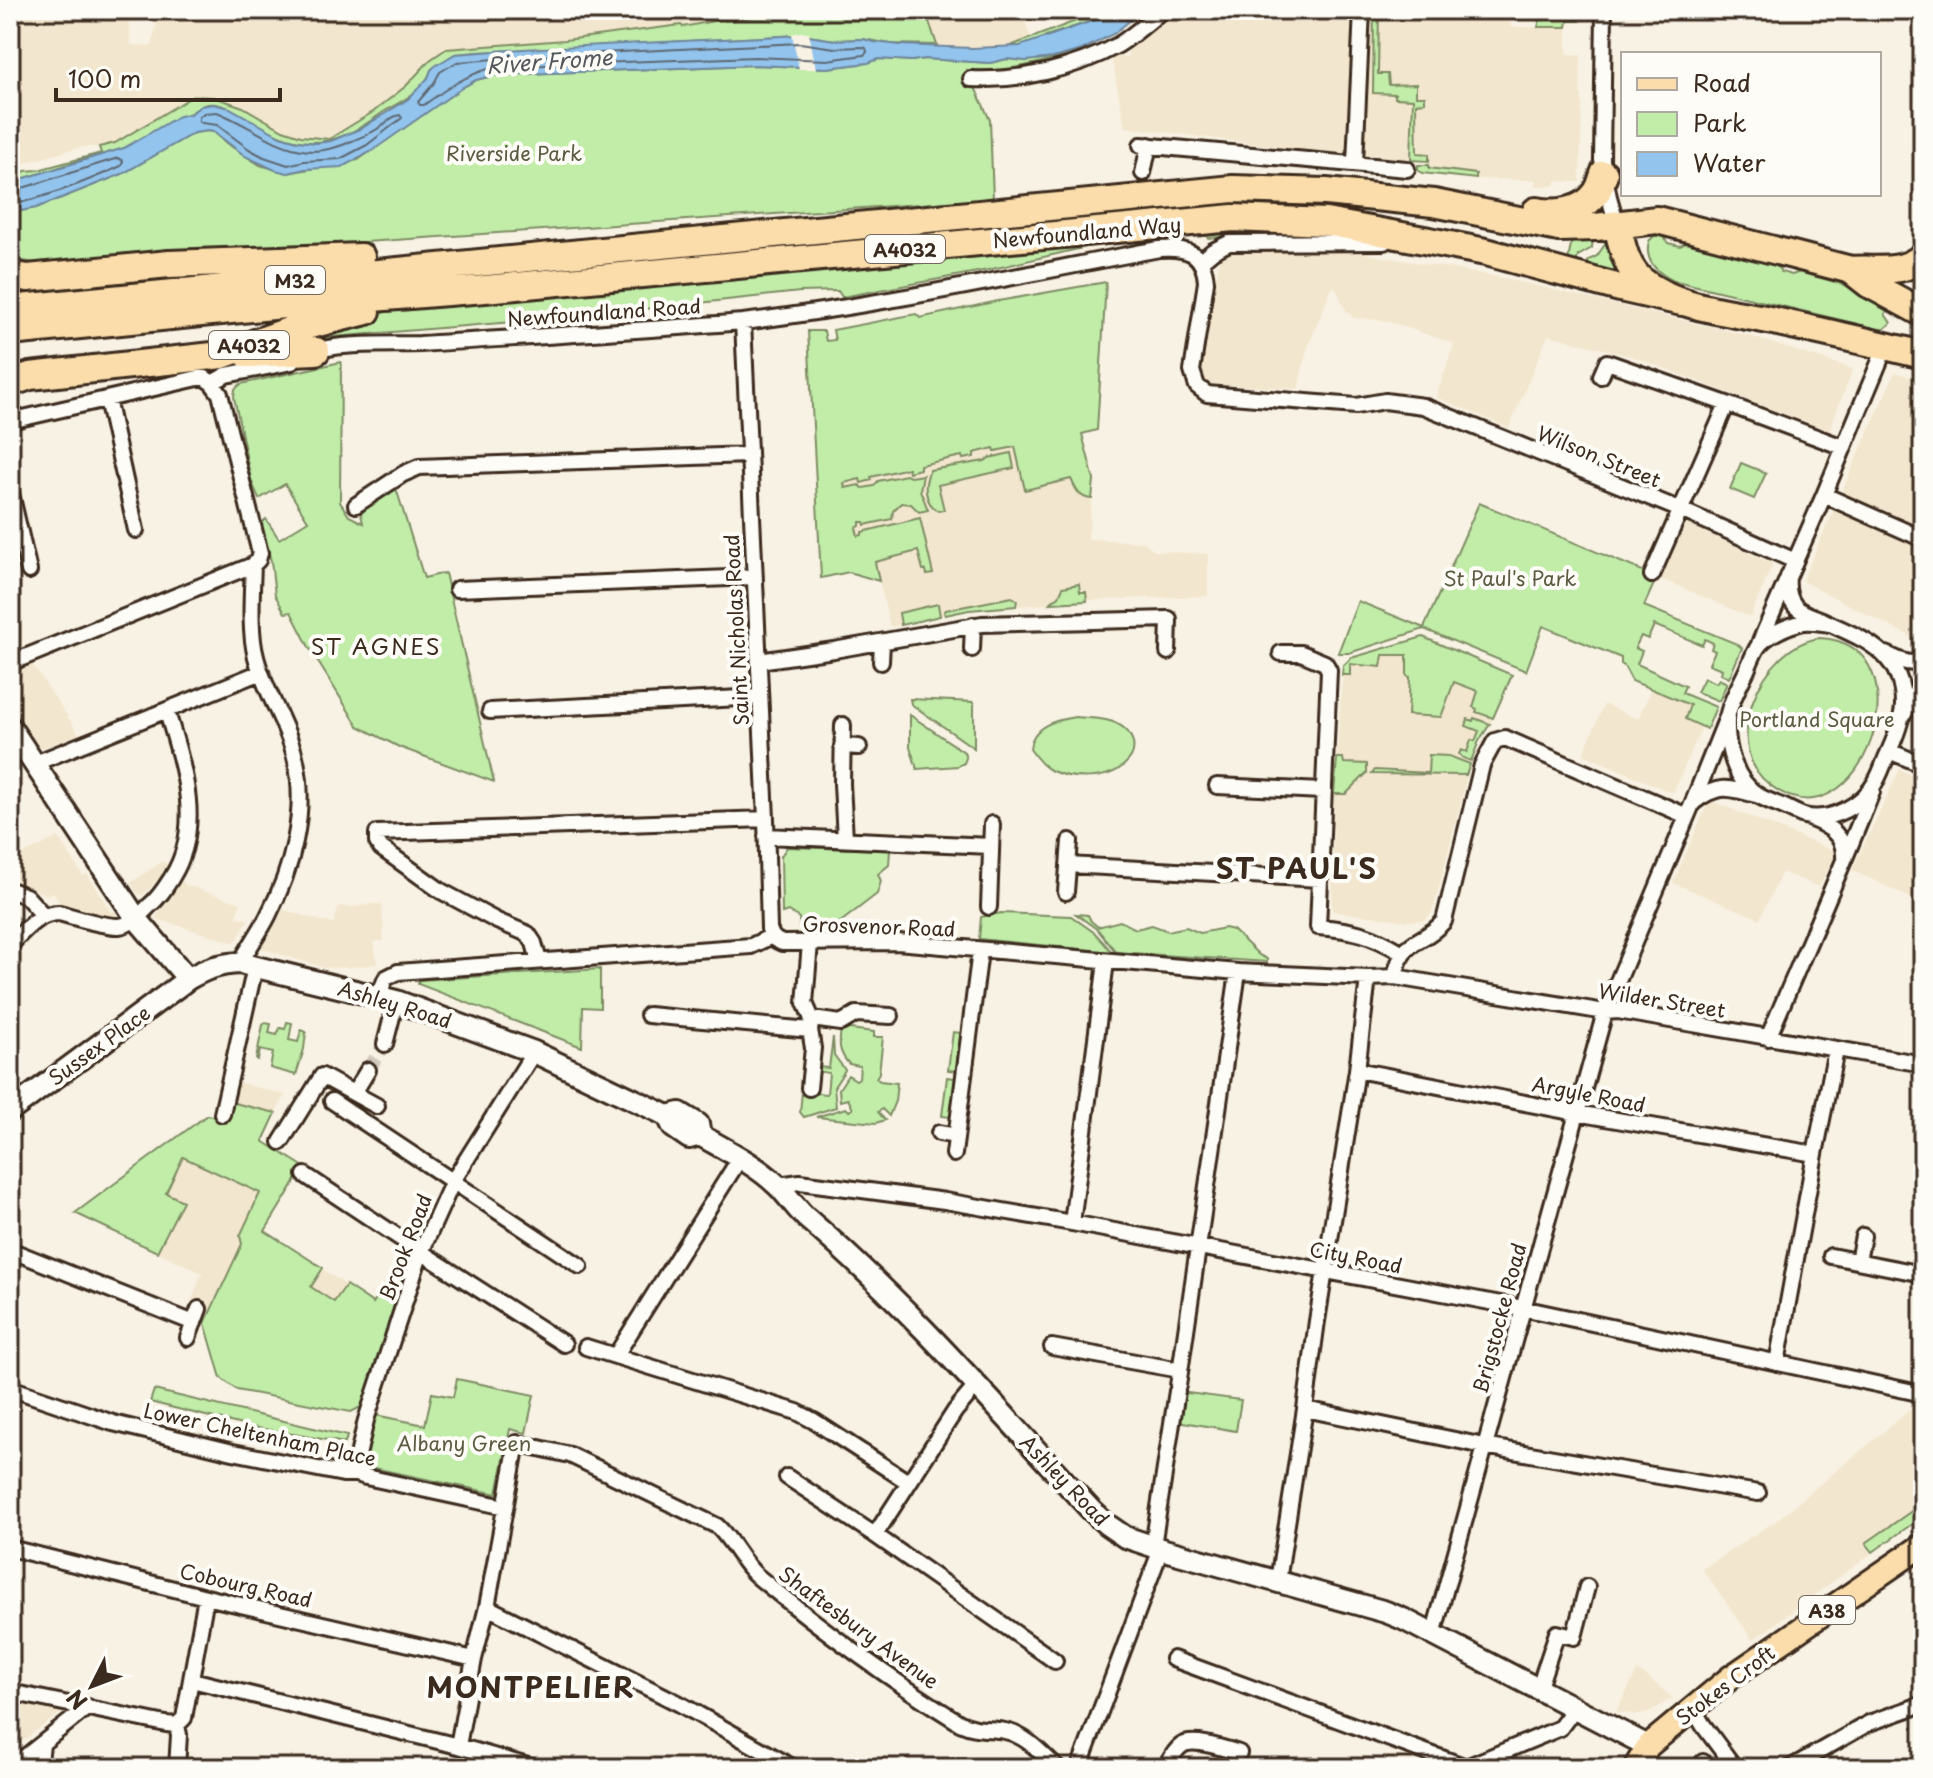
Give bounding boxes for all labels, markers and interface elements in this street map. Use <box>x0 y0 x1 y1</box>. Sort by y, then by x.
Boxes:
water label: River Frome <box>485 39 614 81</box>
scale bar <box>56 52 280 102</box>
legend <box>1621 52 1881 196</box>
text: 100 m <box>68 60 141 96</box>
text: Road <box>1693 64 1751 100</box>
text: Park <box>1693 104 1747 140</box>
park label: Riverside Park <box>446 138 582 168</box>
text: Water <box>1693 144 1766 180</box>
street label: Newfoundland Way <box>992 209 1182 255</box>
road number: A4032 <box>865 235 945 263</box>
road number: M32 <box>265 266 325 294</box>
street label: Newfoundland Road <box>506 290 702 334</box>
road number: A4032 <box>209 331 289 359</box>
street label: Wilson Street <box>1533 418 1665 494</box>
street label: Saint Nicholas Road <box>716 534 756 726</box>
park label: St Paul's Park <box>1443 563 1577 593</box>
district label: ST AGNES <box>311 629 441 662</box>
park label: Portland Square <box>1739 704 1895 734</box>
district label: ST PAUL'S <box>1216 846 1378 889</box>
street label: Grosvenor Road <box>802 908 956 944</box>
street label: Ashley Road <box>335 973 455 1035</box>
street label: Wilder Street <box>1596 975 1728 1025</box>
street label: Sussex Place <box>42 998 156 1092</box>
street label: Argyle Road <box>1530 1068 1648 1120</box>
street label: Brook Road <box>371 1189 439 1305</box>
street label: City Road <box>1307 1233 1405 1281</box>
street label: Brigstocke Road <box>1465 1239 1533 1397</box>
street label: Lower Cheltenham Place <box>141 1395 379 1473</box>
street label: Ashley Road <box>1013 1427 1117 1533</box>
park label: Albany Green <box>397 1428 531 1458</box>
street label: Cobourg Road <box>177 1555 315 1615</box>
street label: Shaftesbury Avenue <box>773 1558 946 1696</box>
road number: A38 <box>1799 1596 1855 1624</box>
street label: Stokes Croft <box>1669 1638 1781 1732</box>
north arrow <box>52 1646 132 1726</box>
district label: MONTPELIER <box>426 1665 636 1708</box>
text: N <box>58 1683 94 1718</box>

